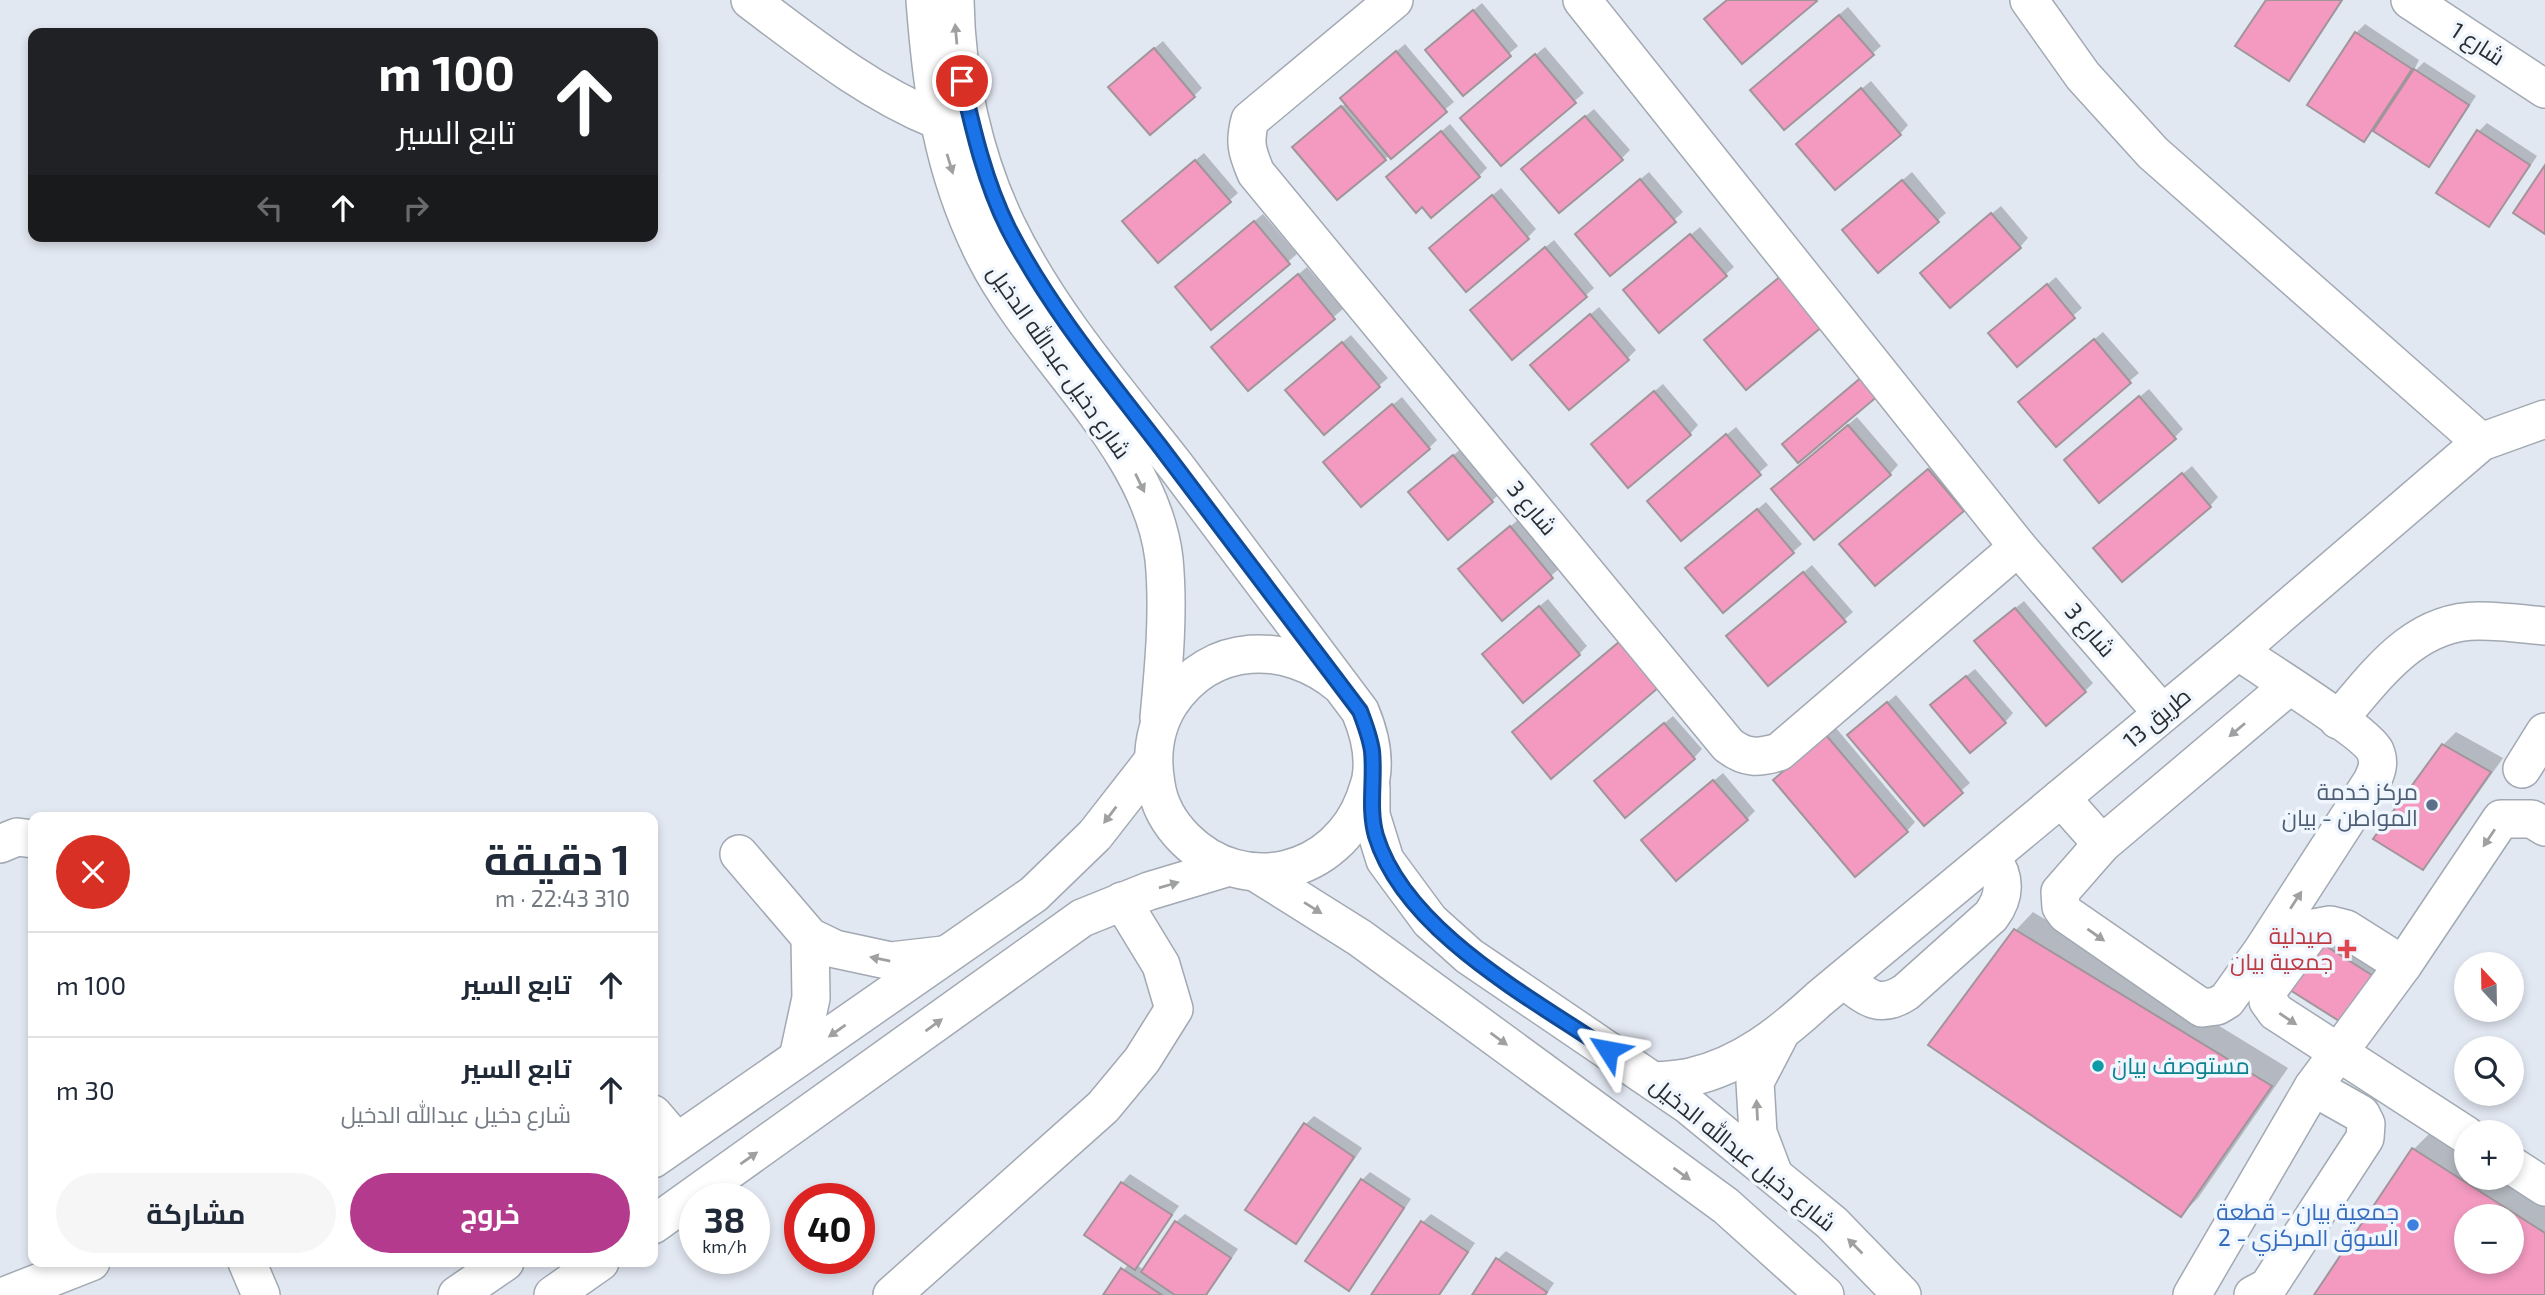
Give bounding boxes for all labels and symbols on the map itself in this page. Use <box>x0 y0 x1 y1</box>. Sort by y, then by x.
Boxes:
street label: شارع 1 <box>2445 15 2511 73</box>
one-way arrow <box>950 22 961 44</box>
pin <box>932 51 992 111</box>
one-way arrow <box>945 154 955 175</box>
street label: شارع دخيل عبدالله الدخيل <box>980 259 1137 465</box>
one-way arrow <box>1134 473 1146 493</box>
street label: شارع 3 <box>1500 474 1564 542</box>
street label: شارع 3 <box>2057 597 2122 664</box>
street label: طريق 13 <box>2117 681 2197 754</box>
one-way arrow <box>2228 723 2246 738</box>
place label: مركز خدمة المواطن - بيان <box>2282 777 2418 832</box>
marker: مركز خدمة المواطن - بيان <box>2424 797 2440 813</box>
one-way arrow <box>1103 806 1117 824</box>
one-way arrow <box>2482 829 2496 847</box>
one-way arrow <box>1159 879 1181 890</box>
one-way arrow <box>2289 891 2302 910</box>
one-way arrow <box>1303 902 1323 915</box>
place label: صيدلية جمعية بيان <box>2230 921 2333 976</box>
one-way arrow <box>2087 928 2105 942</box>
marker: صيدلية جمعية بيان <box>2339 941 2355 957</box>
north arrow <box>2454 952 2524 1022</box>
one-way arrow <box>869 953 891 964</box>
position arrow <box>1571 1013 1645 1087</box>
one-way arrow <box>2278 1013 2298 1026</box>
one-way arrow <box>925 1018 943 1032</box>
one-way arrow <box>828 1024 846 1038</box>
one-way arrow <box>1490 1032 1508 1046</box>
place label: مستوصف بيان <box>2112 1051 2250 1080</box>
marker: مستوصف بيان <box>2090 1058 2106 1074</box>
street label: شارع دخيل عبدالله الدخيل <box>1643 1070 1842 1239</box>
one-way arrow <box>1751 1098 1762 1120</box>
one-way arrow <box>740 1151 758 1165</box>
one-way arrow <box>1673 1167 1692 1181</box>
speed limit sign: 40 <box>784 1183 875 1274</box>
place label: جمعية بيان - قطعة 2 - السوق المركزي <box>2216 1197 2399 1256</box>
marker: جمعية بيان - قطعة 2 - السوق المركزي <box>2405 1217 2421 1233</box>
one-way arrow <box>1846 1237 1863 1254</box>

